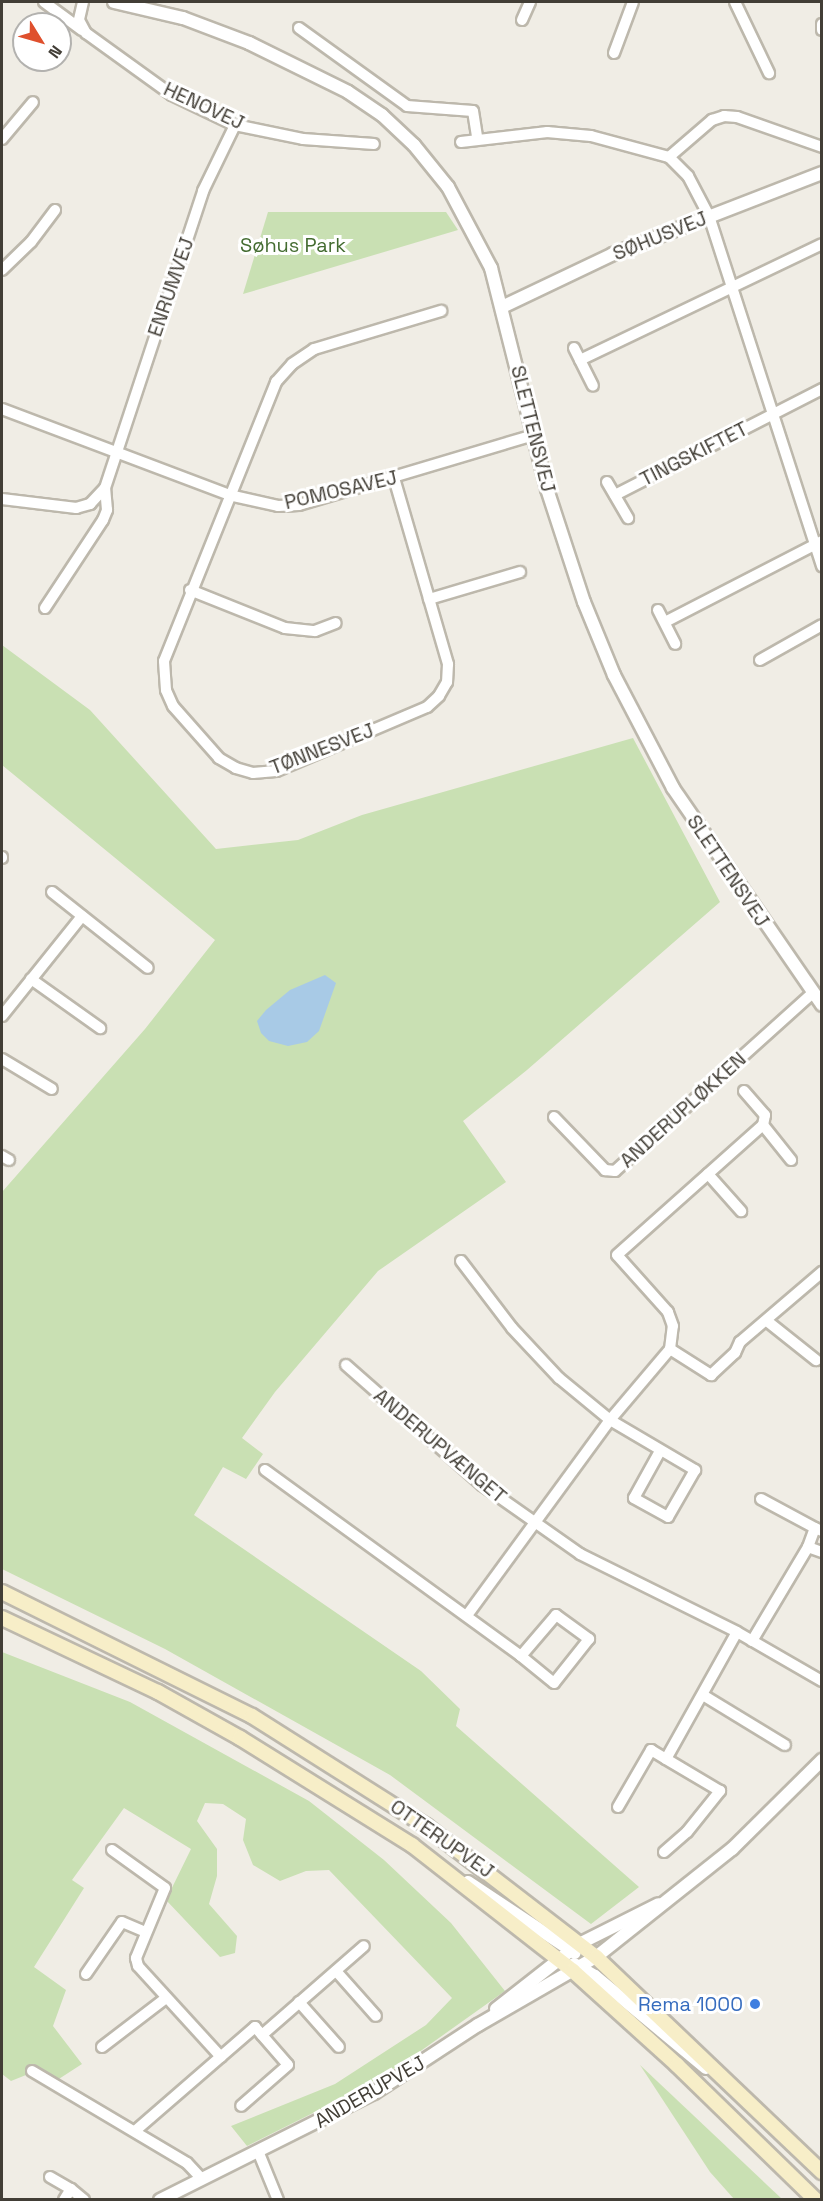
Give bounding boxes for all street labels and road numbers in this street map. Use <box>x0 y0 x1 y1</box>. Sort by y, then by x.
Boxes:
street label: HENOVEJ <box>160 77 248 135</box>
street label: SØHUSVEJ <box>609 206 711 266</box>
street label: ENRUMVEJ <box>143 234 199 340</box>
street label: SLETTENSVEJ <box>506 363 560 495</box>
street label: TINGSKIFTET <box>636 417 752 491</box>
street label: POMOSAVEJ <box>282 465 400 515</box>
street label: TØNNESVEJ <box>266 718 378 780</box>
street label: SLETTENSVEJ <box>682 810 774 932</box>
street label: ANDERUPLØKKEN <box>615 1047 751 1173</box>
street label: ANDERUPVÆNGET <box>369 1384 511 1508</box>
street label: OTTERUPVEJ <box>386 1795 498 1883</box>
street label: ANDERUPVEJ <box>310 2051 430 2133</box>

